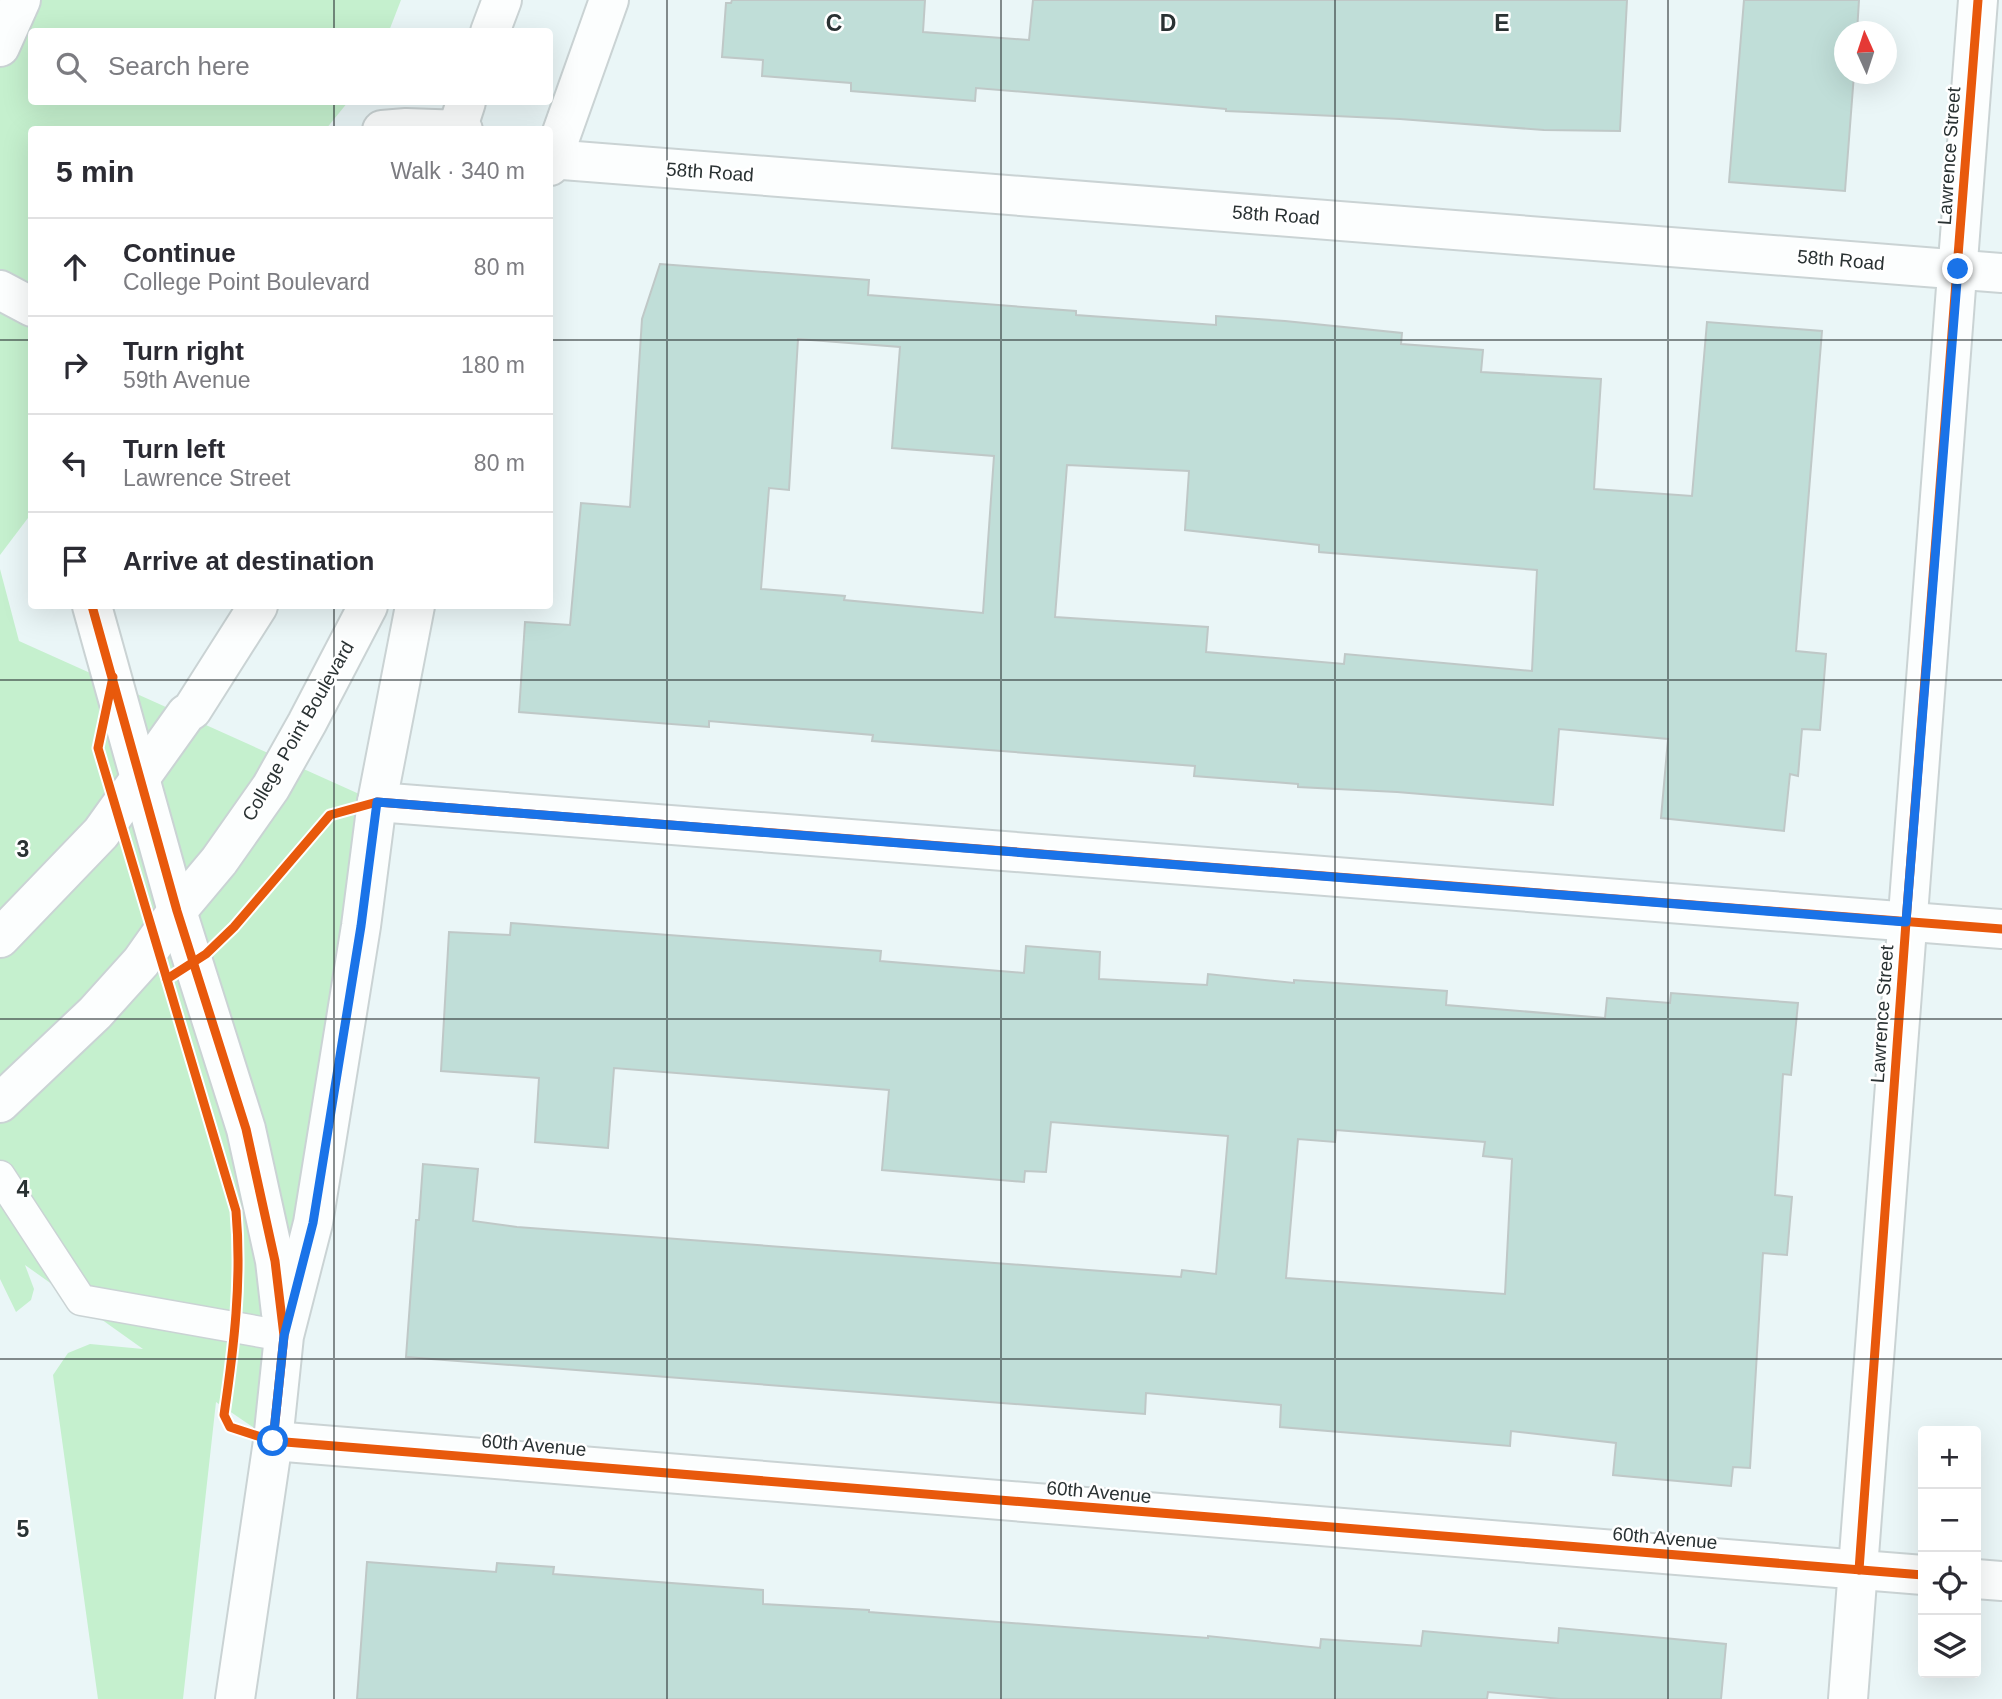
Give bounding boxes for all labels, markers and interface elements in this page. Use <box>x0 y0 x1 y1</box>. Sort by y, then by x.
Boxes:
text: C <box>826 10 842 36</box>
text: D <box>1160 10 1176 36</box>
text: E <box>1494 10 1510 36</box>
north arrow <box>1834 21 1897 84</box>
search box <box>28 28 553 105</box>
icon: search <box>52 48 90 86</box>
text: Search here <box>108 51 250 81</box>
street label: Lawrence Street <box>1934 86 1964 226</box>
text: 5 min <box>56 155 134 188</box>
text: Walk · 340 m <box>390 158 525 184</box>
street label: 58th Road <box>666 158 754 186</box>
street label: 58th Road <box>1232 201 1320 229</box>
text: Continue <box>123 238 236 268</box>
street label: 58th Road <box>1796 246 1886 274</box>
icon: ahead <box>56 248 94 286</box>
route end <box>1942 253 1973 284</box>
text: 80 m <box>474 254 525 280</box>
text: College Point Boulevard <box>123 269 370 295</box>
text: Turn right <box>123 336 244 366</box>
icon: right <box>56 346 94 384</box>
text: 180 m <box>461 352 525 378</box>
text: 59th Avenue <box>123 367 250 393</box>
text: Turn left <box>123 434 225 464</box>
icon: left <box>56 444 94 482</box>
text: 80 m <box>474 450 525 476</box>
text: Lawrence Street <box>123 465 290 491</box>
icon: arrive <box>56 542 94 580</box>
text: Arrive at destination <box>123 546 374 576</box>
street label: College Point Boulevard <box>238 637 358 825</box>
text: 3 <box>17 836 29 862</box>
street label: Lawrence Street <box>1867 944 1897 1084</box>
text: 4 <box>17 1176 30 1202</box>
route start <box>257 1425 288 1456</box>
map controls <box>1918 1426 1981 1678</box>
button: + <box>1918 1426 1981 1489</box>
street label: 60th Avenue <box>481 1430 587 1460</box>
street label: 60th Avenue <box>1046 1477 1152 1507</box>
button: − <box>1918 1489 1981 1552</box>
text: 5 <box>17 1516 30 1542</box>
street label: 60th Avenue <box>1612 1523 1718 1553</box>
button: locate <box>1918 1552 1981 1615</box>
button: layers <box>1918 1615 1981 1678</box>

